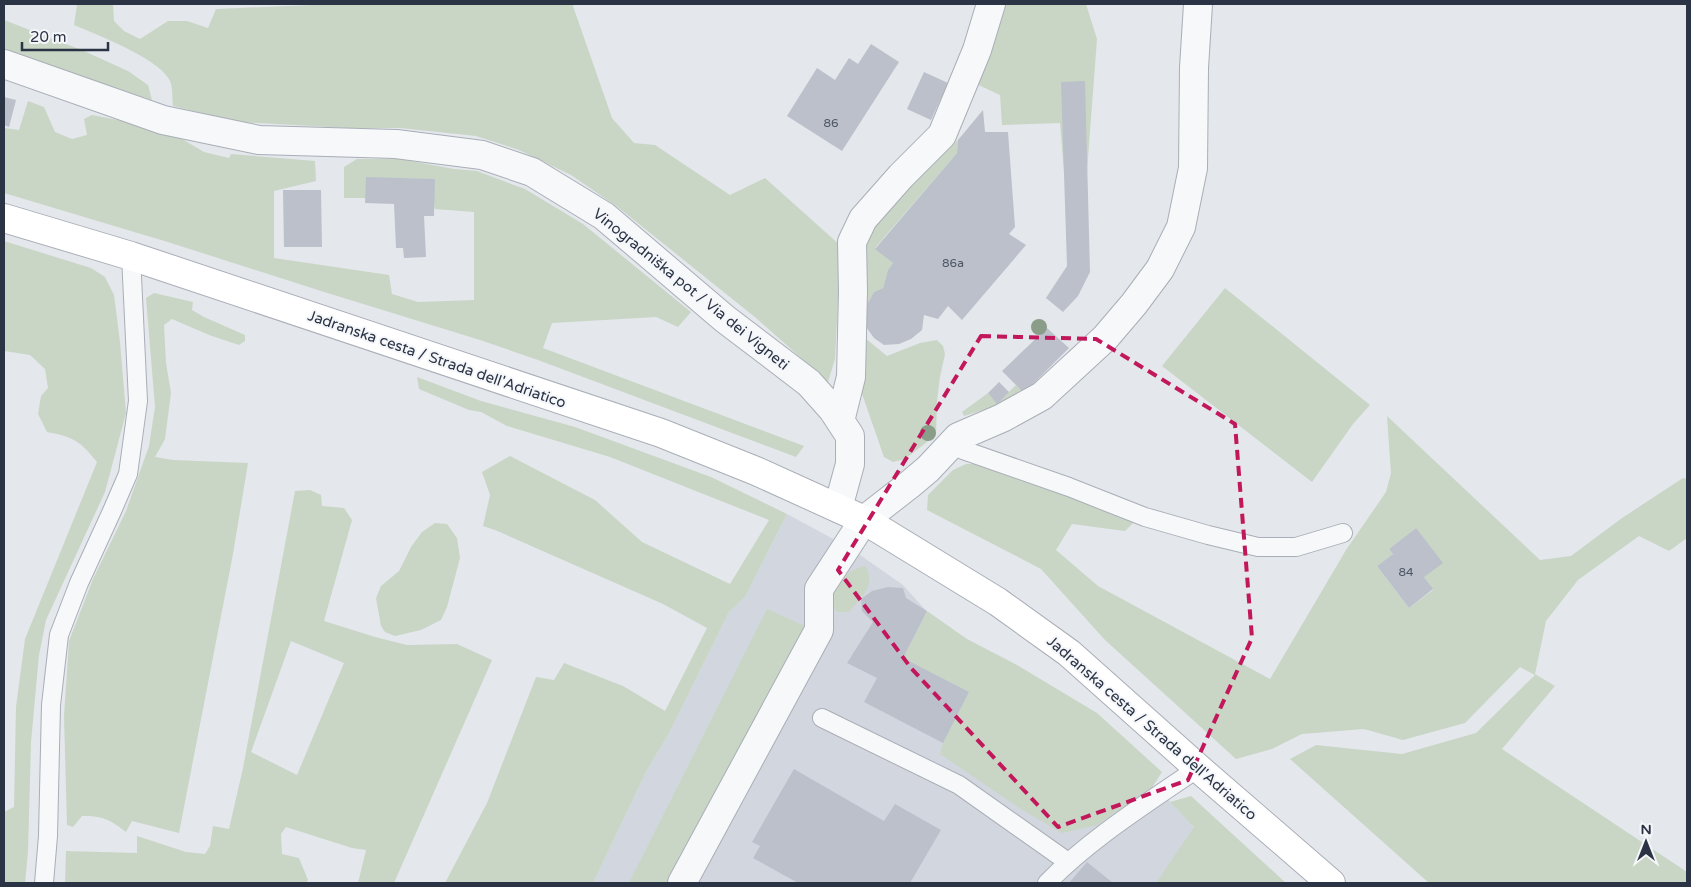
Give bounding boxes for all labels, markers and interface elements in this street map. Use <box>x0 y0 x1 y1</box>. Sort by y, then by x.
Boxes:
scale bar <box>22 20 109 52</box>
text: 20 m <box>30 28 67 46</box>
house number: 86 <box>823 116 839 130</box>
street label: Vinogradniška pot / Via dei Vigneti <box>589 204 793 374</box>
house number: 86a <box>942 256 964 270</box>
street label: Jadranska cesta / Strada dell'Adriatico <box>305 306 569 412</box>
house number: 84 <box>1398 565 1414 579</box>
street label: Jadranska cesta / Strada dell'Adriatico <box>1043 632 1261 824</box>
north arrow <box>1621 817 1671 867</box>
text: N <box>1640 821 1652 838</box>

